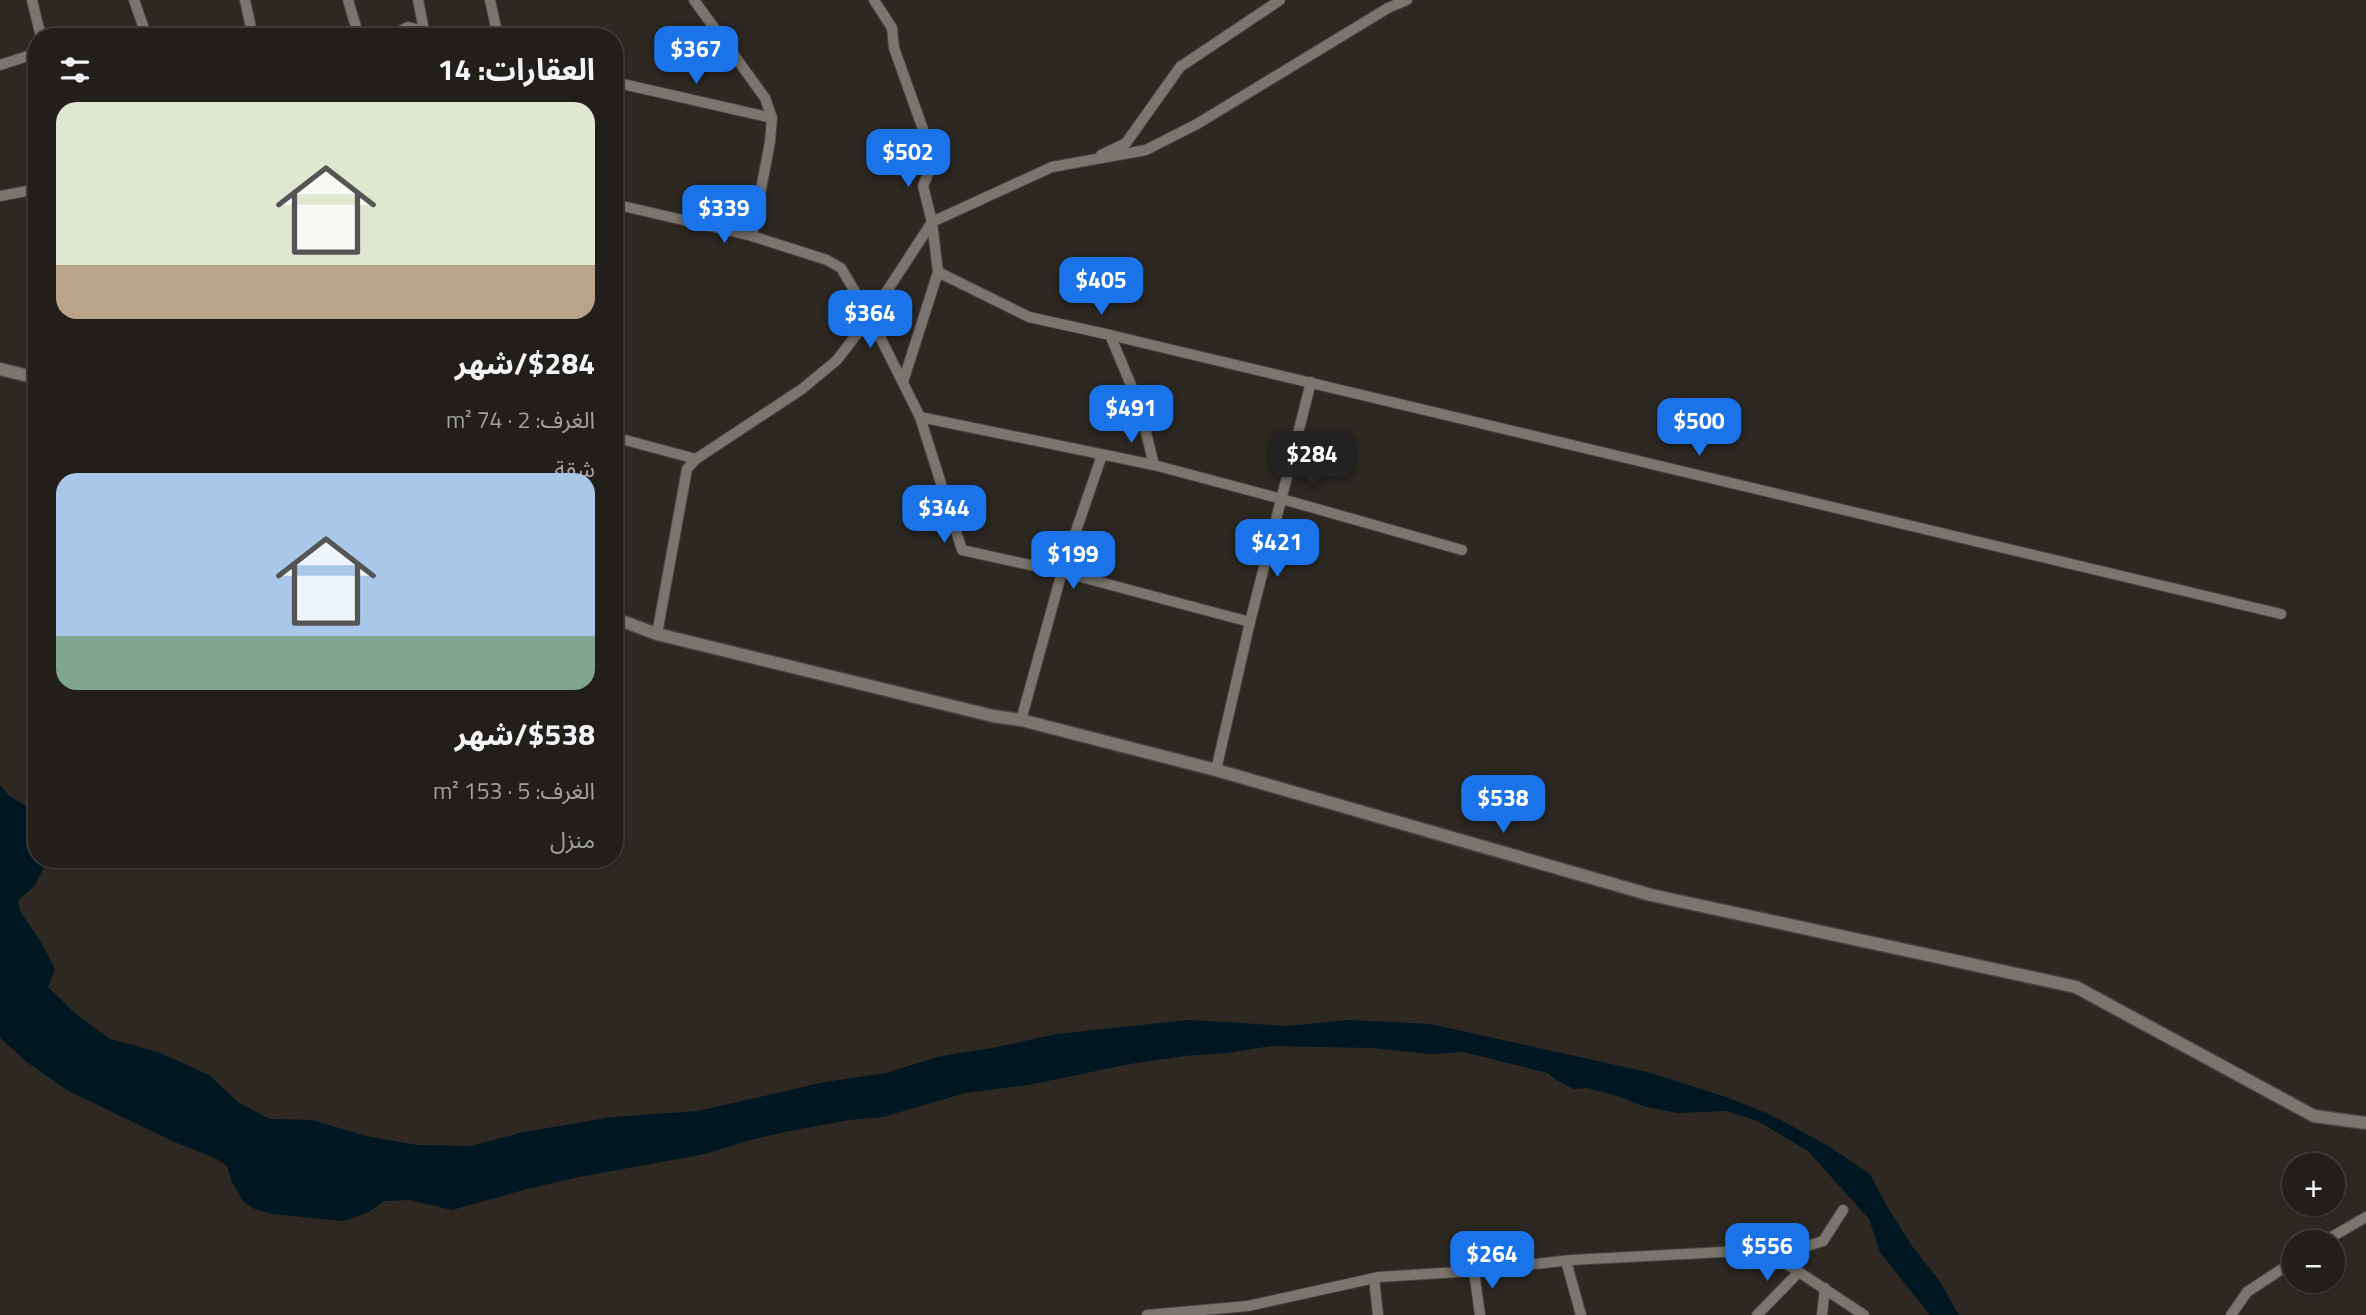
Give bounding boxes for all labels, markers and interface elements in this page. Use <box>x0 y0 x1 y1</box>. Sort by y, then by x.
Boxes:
pin: $367 <box>655 27 737 86</box>
text: $367 <box>670 31 722 66</box>
text: العقارات: 14 <box>438 46 595 92</box>
icon: filters <box>56 51 94 89</box>
pin: $502 <box>867 130 949 189</box>
text: $502 <box>882 134 934 169</box>
icon: home <box>263 147 389 273</box>
pin: $339 <box>683 186 765 245</box>
text: $339 <box>698 190 750 225</box>
pin: $405 <box>1060 258 1142 317</box>
text: $405 <box>1075 262 1127 297</box>
pin: $364 <box>829 290 911 350</box>
text: $364 <box>844 295 896 330</box>
text: $284/شهر <box>455 340 595 386</box>
pin: $491 <box>1090 386 1172 445</box>
text: $491 <box>1105 390 1157 425</box>
pin: $500 <box>1658 398 1740 458</box>
text: الغرف: 2 · 74 m² <box>446 402 595 437</box>
text: $500 <box>1673 403 1725 438</box>
pin: $284 <box>1271 432 1353 491</box>
text: $284 <box>1286 436 1338 471</box>
text: شقة <box>554 451 595 486</box>
pin: $344 <box>903 486 985 545</box>
text: $344 <box>918 490 970 525</box>
icon: home <box>263 518 389 644</box>
pin: $421 <box>1236 520 1318 579</box>
text: $421 <box>1251 524 1303 559</box>
pin: $199 <box>1032 532 1114 591</box>
text: $199 <box>1047 536 1099 571</box>
text: $538/شهر <box>455 711 595 757</box>
text: الغرف: 5 · 153 m² <box>433 773 595 808</box>
pin: $538 <box>1462 776 1544 835</box>
text: $538 <box>1477 780 1529 815</box>
text: منزل <box>550 822 595 857</box>
map controls <box>2282 1153 2345 1293</box>
button: + <box>2282 1153 2345 1216</box>
pin: $556 <box>1726 1224 1808 1283</box>
text: $556 <box>1741 1228 1793 1263</box>
button: − <box>2282 1230 2345 1293</box>
pin: $264 <box>1451 1232 1533 1291</box>
text: $264 <box>1466 1236 1518 1271</box>

